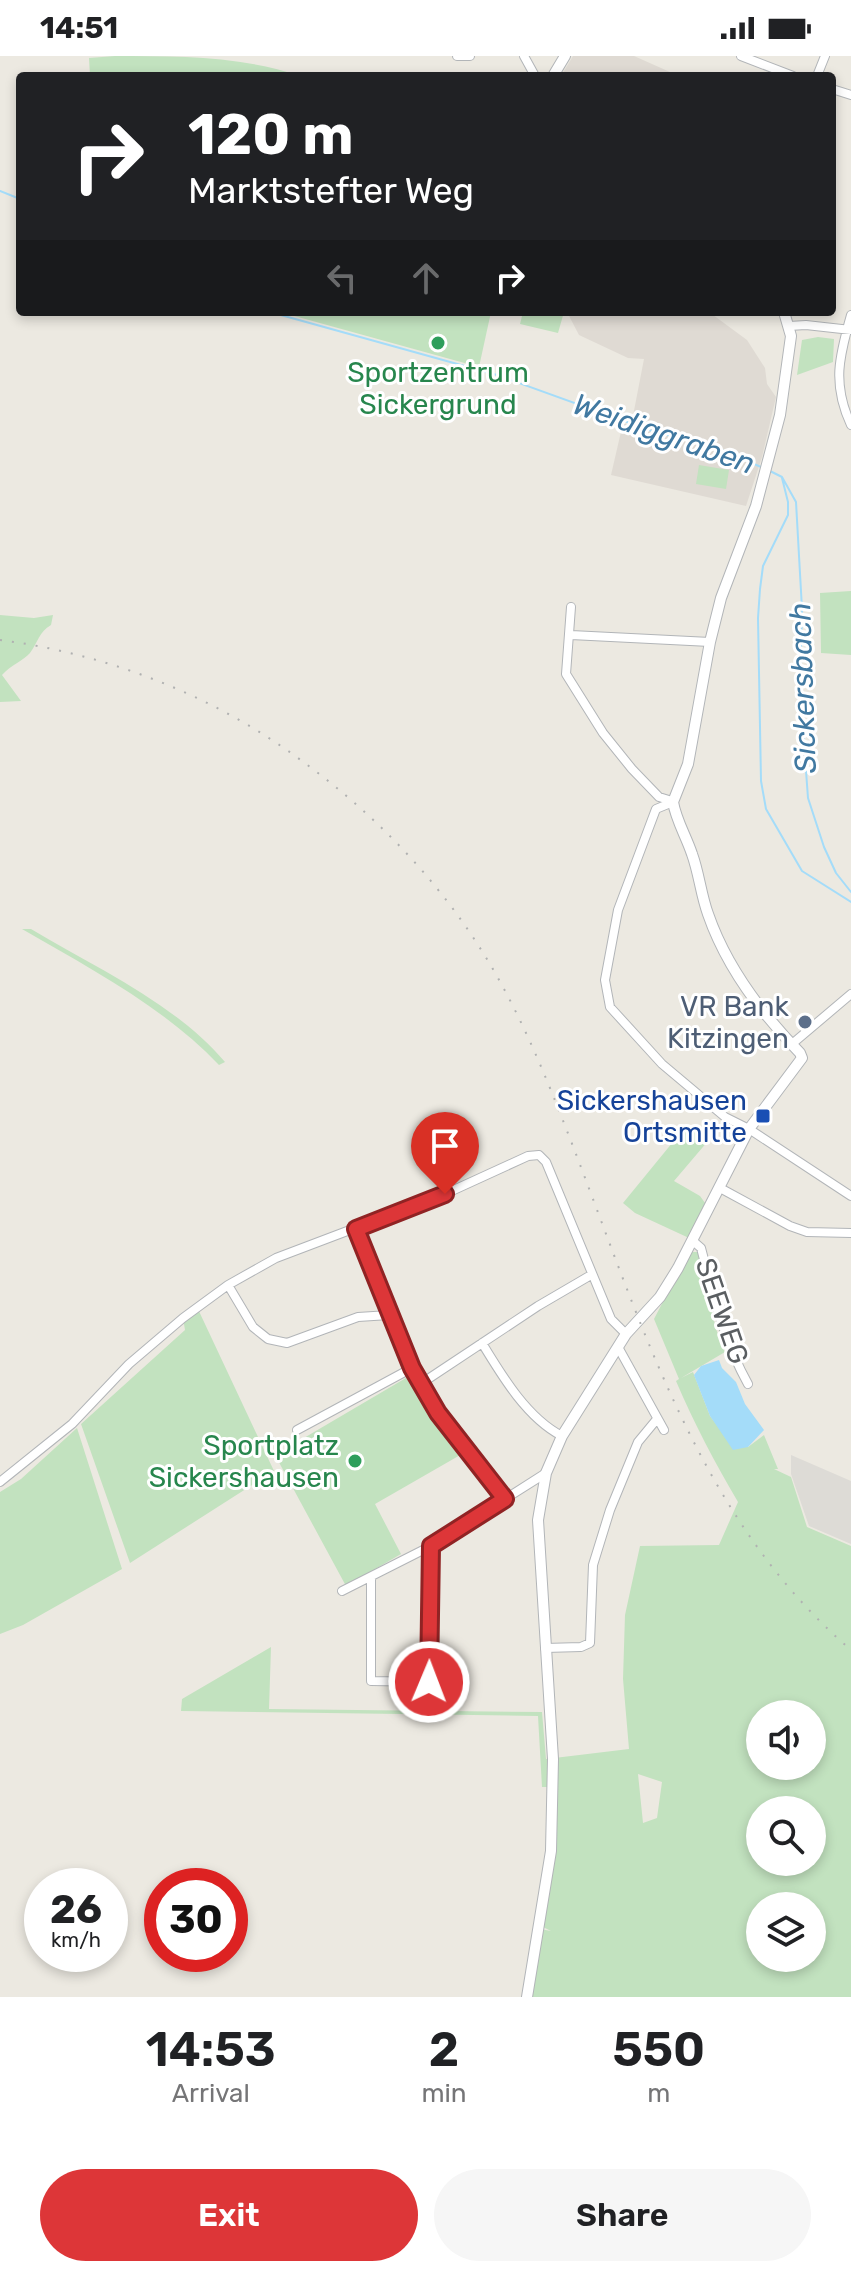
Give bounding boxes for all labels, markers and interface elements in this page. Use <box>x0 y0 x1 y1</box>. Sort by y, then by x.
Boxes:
text: 14:51 <box>40 10 118 46</box>
text: 120 m <box>188 102 354 168</box>
icon: right <box>56 104 160 208</box>
text: Marktstefter Weg <box>188 169 474 212</box>
icon: left <box>320 256 364 300</box>
icon: ahead <box>404 256 448 300</box>
icon: right <box>488 256 532 300</box>
marker: Sportzentrum Sickergrund <box>429 334 447 352</box>
place label: Sportzentrum Sickergrund <box>347 356 529 421</box>
water label: Weidiggraben <box>568 386 760 482</box>
water label: Sickersbach <box>782 602 824 774</box>
place label: VR Bank Kitzingen <box>667 990 790 1055</box>
marker: VR Bank Kitzingen <box>796 1013 814 1031</box>
place label: Sickershausen Ortsmitte <box>557 1084 747 1149</box>
marker: Sickershausen Ortsmitte <box>754 1107 772 1125</box>
pin <box>411 1112 479 1194</box>
icon: arrive <box>423 1124 467 1168</box>
street label: SEEWEG <box>689 1254 755 1368</box>
place label: Sportplatz Sickershausen <box>149 1429 339 1494</box>
marker: Sportplatz Sickershausen <box>346 1452 364 1470</box>
position arrow <box>387 1640 471 1724</box>
map controls <box>746 1700 826 1972</box>
button: sound <box>746 1700 826 1780</box>
button: search <box>746 1796 826 1876</box>
speed limit sign: 30 <box>144 1868 248 1972</box>
text: 26 <box>50 1886 102 1933</box>
button: layers <box>746 1892 826 1972</box>
text: km/h <box>51 1928 101 1952</box>
text: 14:53 <box>146 2021 276 2078</box>
text: 2 <box>429 2021 459 2078</box>
text: 550 <box>612 2021 705 2078</box>
text: Arrival <box>172 2078 250 2109</box>
text: min <box>421 2078 467 2109</box>
text: m <box>647 2078 670 2109</box>
button: Exit <box>40 2169 418 2261</box>
button: Share <box>434 2169 811 2261</box>

